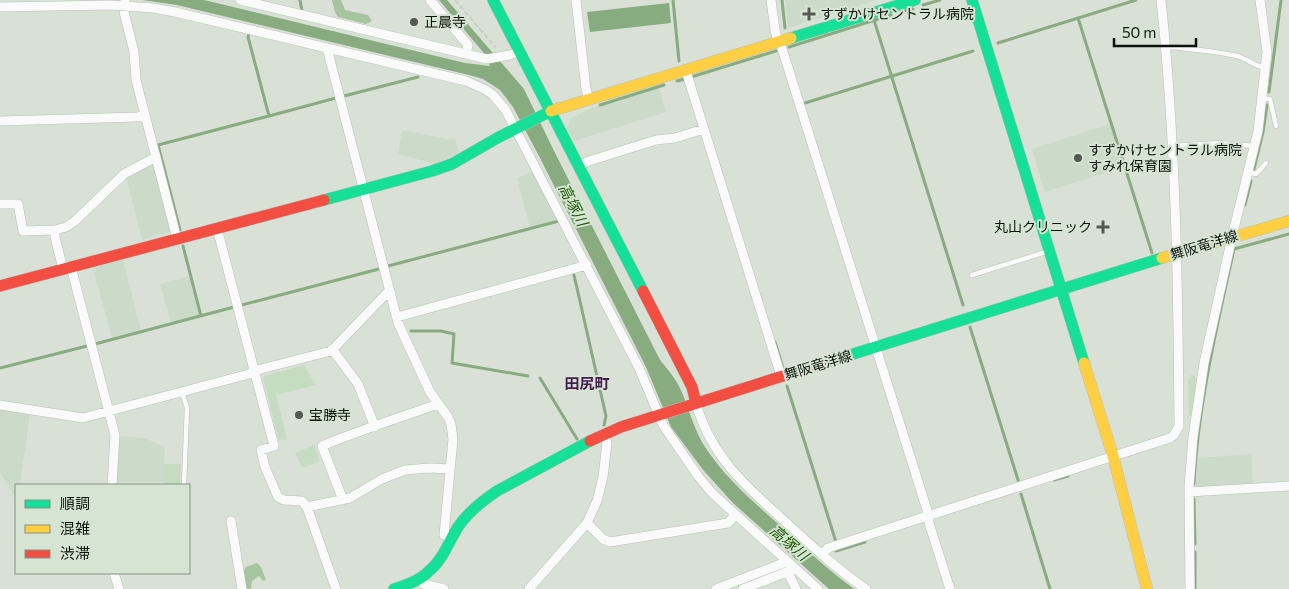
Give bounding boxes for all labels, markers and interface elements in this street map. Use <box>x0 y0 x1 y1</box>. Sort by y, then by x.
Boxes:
place label: すずかけセントラル病院 <box>820 5 974 22</box>
marker: すずかけセントラル病院 <box>802 7 816 21</box>
place label: 正晨寺 <box>424 13 466 30</box>
scale bar <box>1114 15 1196 47</box>
marker: 正晨寺 <box>408 16 420 28</box>
text: 50 m <box>1122 23 1156 41</box>
place label: すずかけセントラル病院 すみれ保育園 <box>1088 141 1242 174</box>
marker: すずかけセントラル病院 すみれ保育園 <box>1072 152 1084 164</box>
water label: 高塚川 <box>556 180 593 230</box>
place label: 丸山クリニック <box>994 218 1092 235</box>
marker: 丸山クリニック <box>1096 220 1110 234</box>
street label: 舞阪竜洋線 <box>1168 226 1240 263</box>
street label: 舞阪竜洋線 <box>782 346 854 383</box>
district label: 田尻町 <box>564 374 610 392</box>
place label: 宝勝寺 <box>309 406 351 423</box>
marker: 宝勝寺 <box>293 409 305 421</box>
legend <box>15 484 190 574</box>
text: 順調 <box>60 494 90 512</box>
text: 混雑 <box>60 519 90 537</box>
water label: 高塚川 <box>767 521 814 565</box>
text: 渋滞 <box>60 544 90 562</box>

